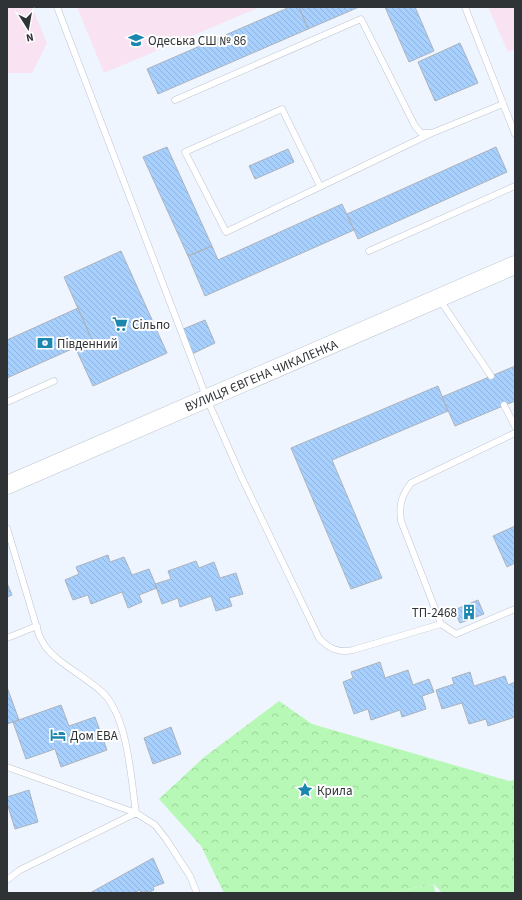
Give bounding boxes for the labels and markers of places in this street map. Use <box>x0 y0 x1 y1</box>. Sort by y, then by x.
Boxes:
school or university icon: Одеська СШ № 86 <box>127 31 145 49</box>
place label: Одеська СШ № 86 <box>148 32 246 50</box>
supermarket icon: Сільпо <box>111 315 129 333</box>
place label: Сільпо <box>132 316 170 334</box>
bank icon: Південний <box>36 334 54 352</box>
place label: Південний <box>57 335 118 353</box>
building icon: ТП-2468 <box>460 603 478 621</box>
place label: ТП-2468 <box>412 604 457 622</box>
hotel icon: Дом ЕВА <box>49 726 67 744</box>
place label: Дом ЕВА <box>70 727 119 745</box>
place icon: Крила <box>296 781 314 799</box>
place label: Крила <box>317 782 353 800</box>

